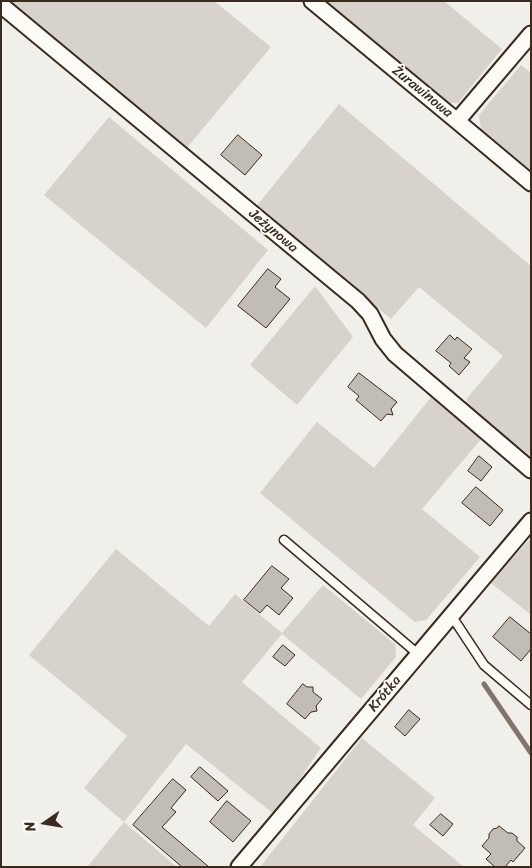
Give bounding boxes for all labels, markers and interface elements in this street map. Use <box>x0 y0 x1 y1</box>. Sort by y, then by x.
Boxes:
street label: Żurawinowa <box>388 63 456 121</box>
street label: Jeżynowa <box>245 206 301 256</box>
street label: Krótka <box>365 673 405 715</box>
north arrow <box>20 798 70 848</box>
text: N <box>17 819 43 834</box>

